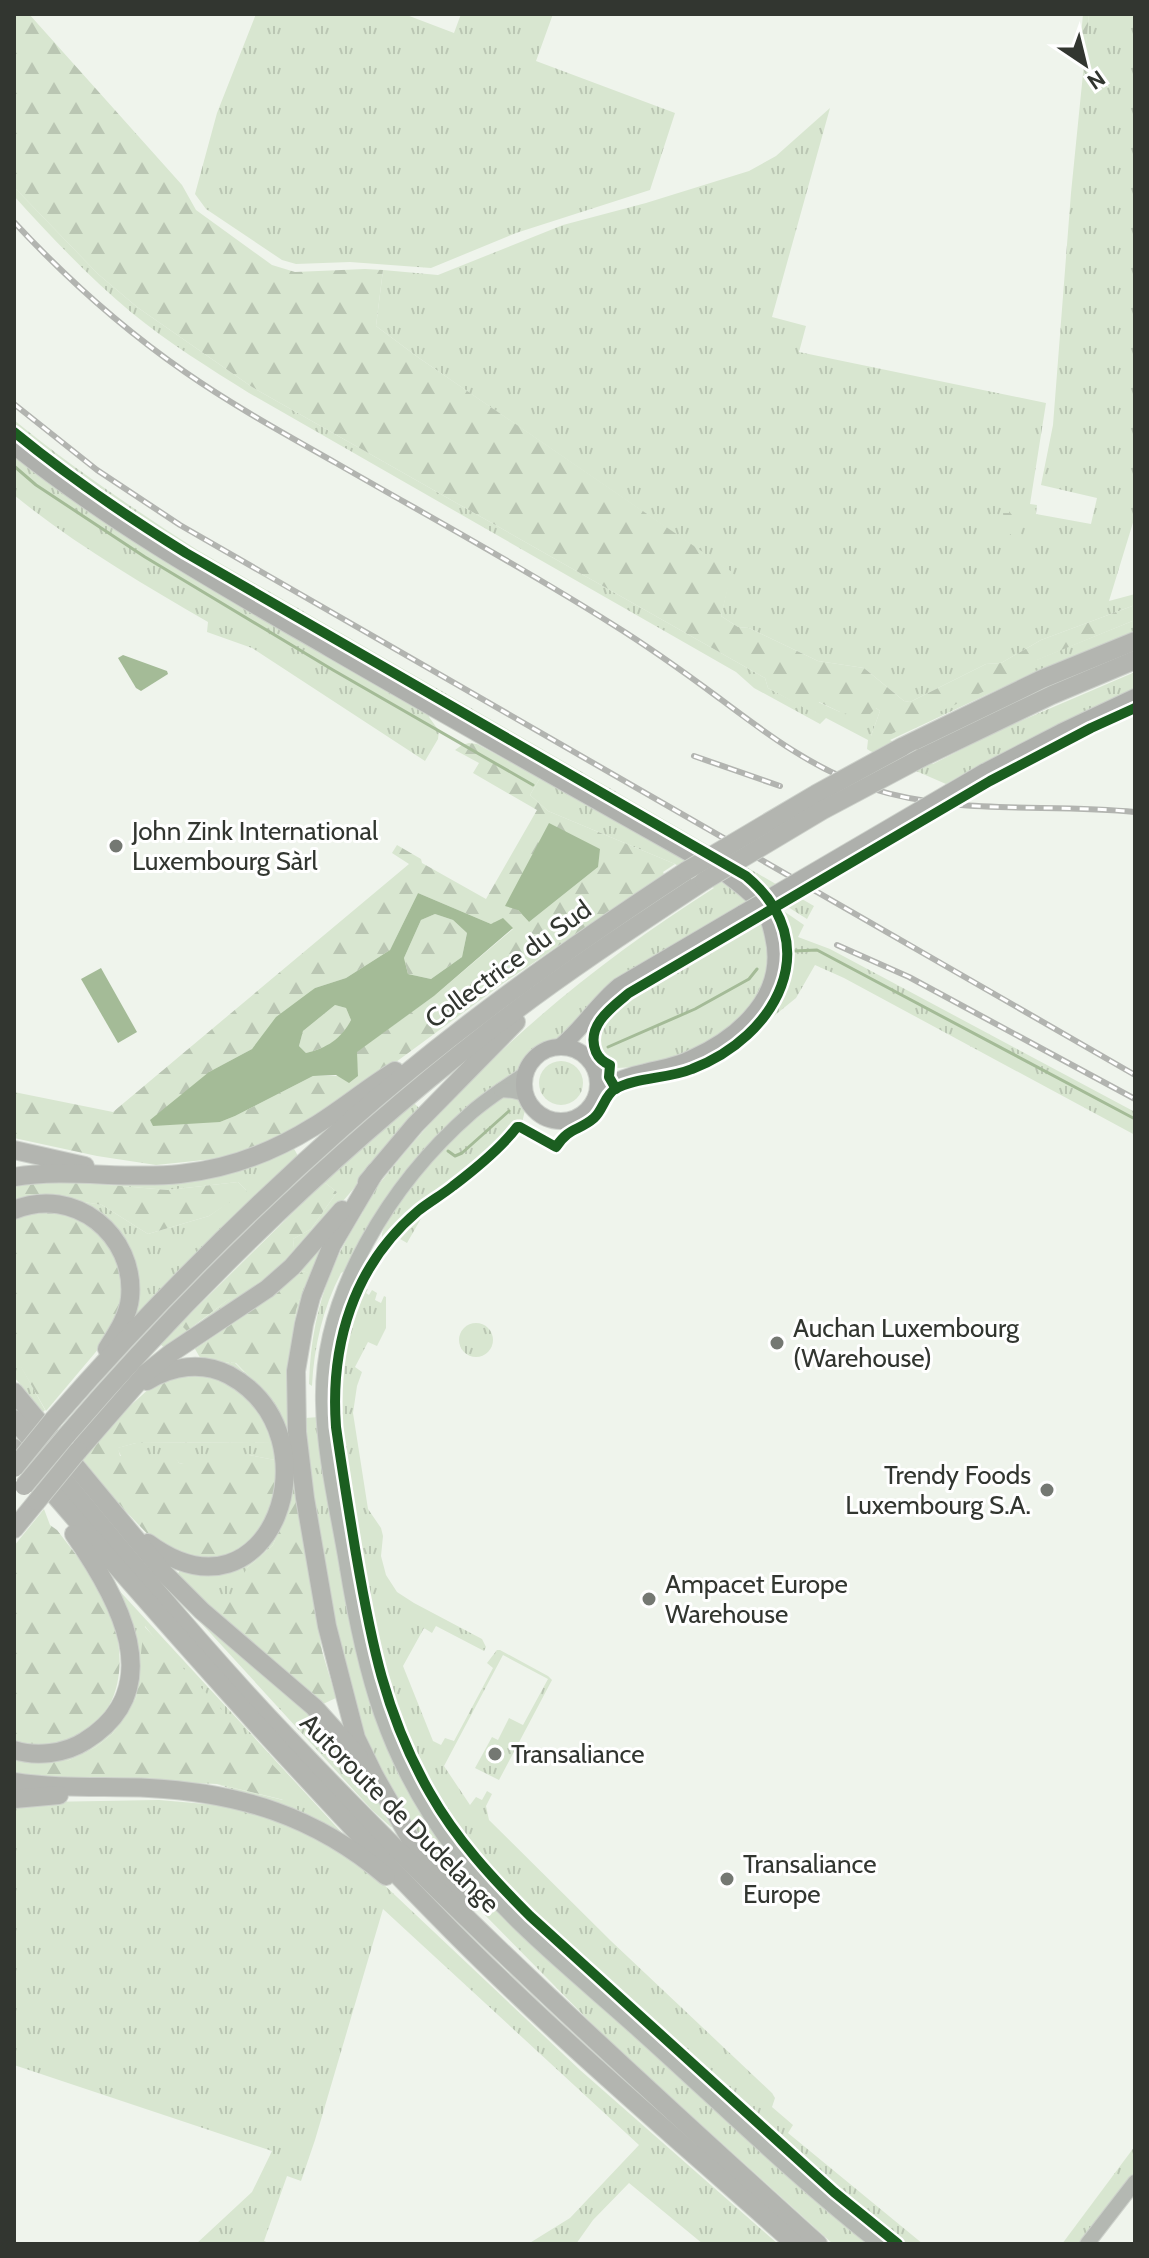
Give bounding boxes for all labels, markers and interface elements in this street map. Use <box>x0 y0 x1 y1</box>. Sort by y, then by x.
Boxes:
north arrow <box>1045 24 1125 104</box>
text: N <box>1082 64 1110 95</box>
place label: John Zink International Luxembourg Sàrl <box>131 815 378 877</box>
marker: John Zink International Luxembourg Sàrl <box>107 837 125 855</box>
street label: Collectrice du Sud <box>419 893 597 1035</box>
place label: Auchan Luxembourg (Warehouse) <box>793 1312 1020 1374</box>
marker: Auchan Luxembourg (Warehouse) <box>768 1334 786 1352</box>
place label: Trendy Foods Luxembourg S.A. <box>845 1459 1031 1521</box>
marker: Trendy Foods Luxembourg S.A. <box>1038 1481 1056 1499</box>
place label: Ampacet Europe Warehouse <box>665 1568 848 1630</box>
marker: Ampacet Europe Warehouse <box>640 1590 658 1608</box>
street label: Autoroute de Dudelange <box>294 1707 506 1919</box>
place label: Transaliance <box>511 1738 644 1770</box>
marker: Transaliance <box>486 1745 504 1763</box>
place label: Transaliance Europe <box>743 1848 876 1910</box>
marker: Transaliance Europe <box>718 1870 736 1888</box>

